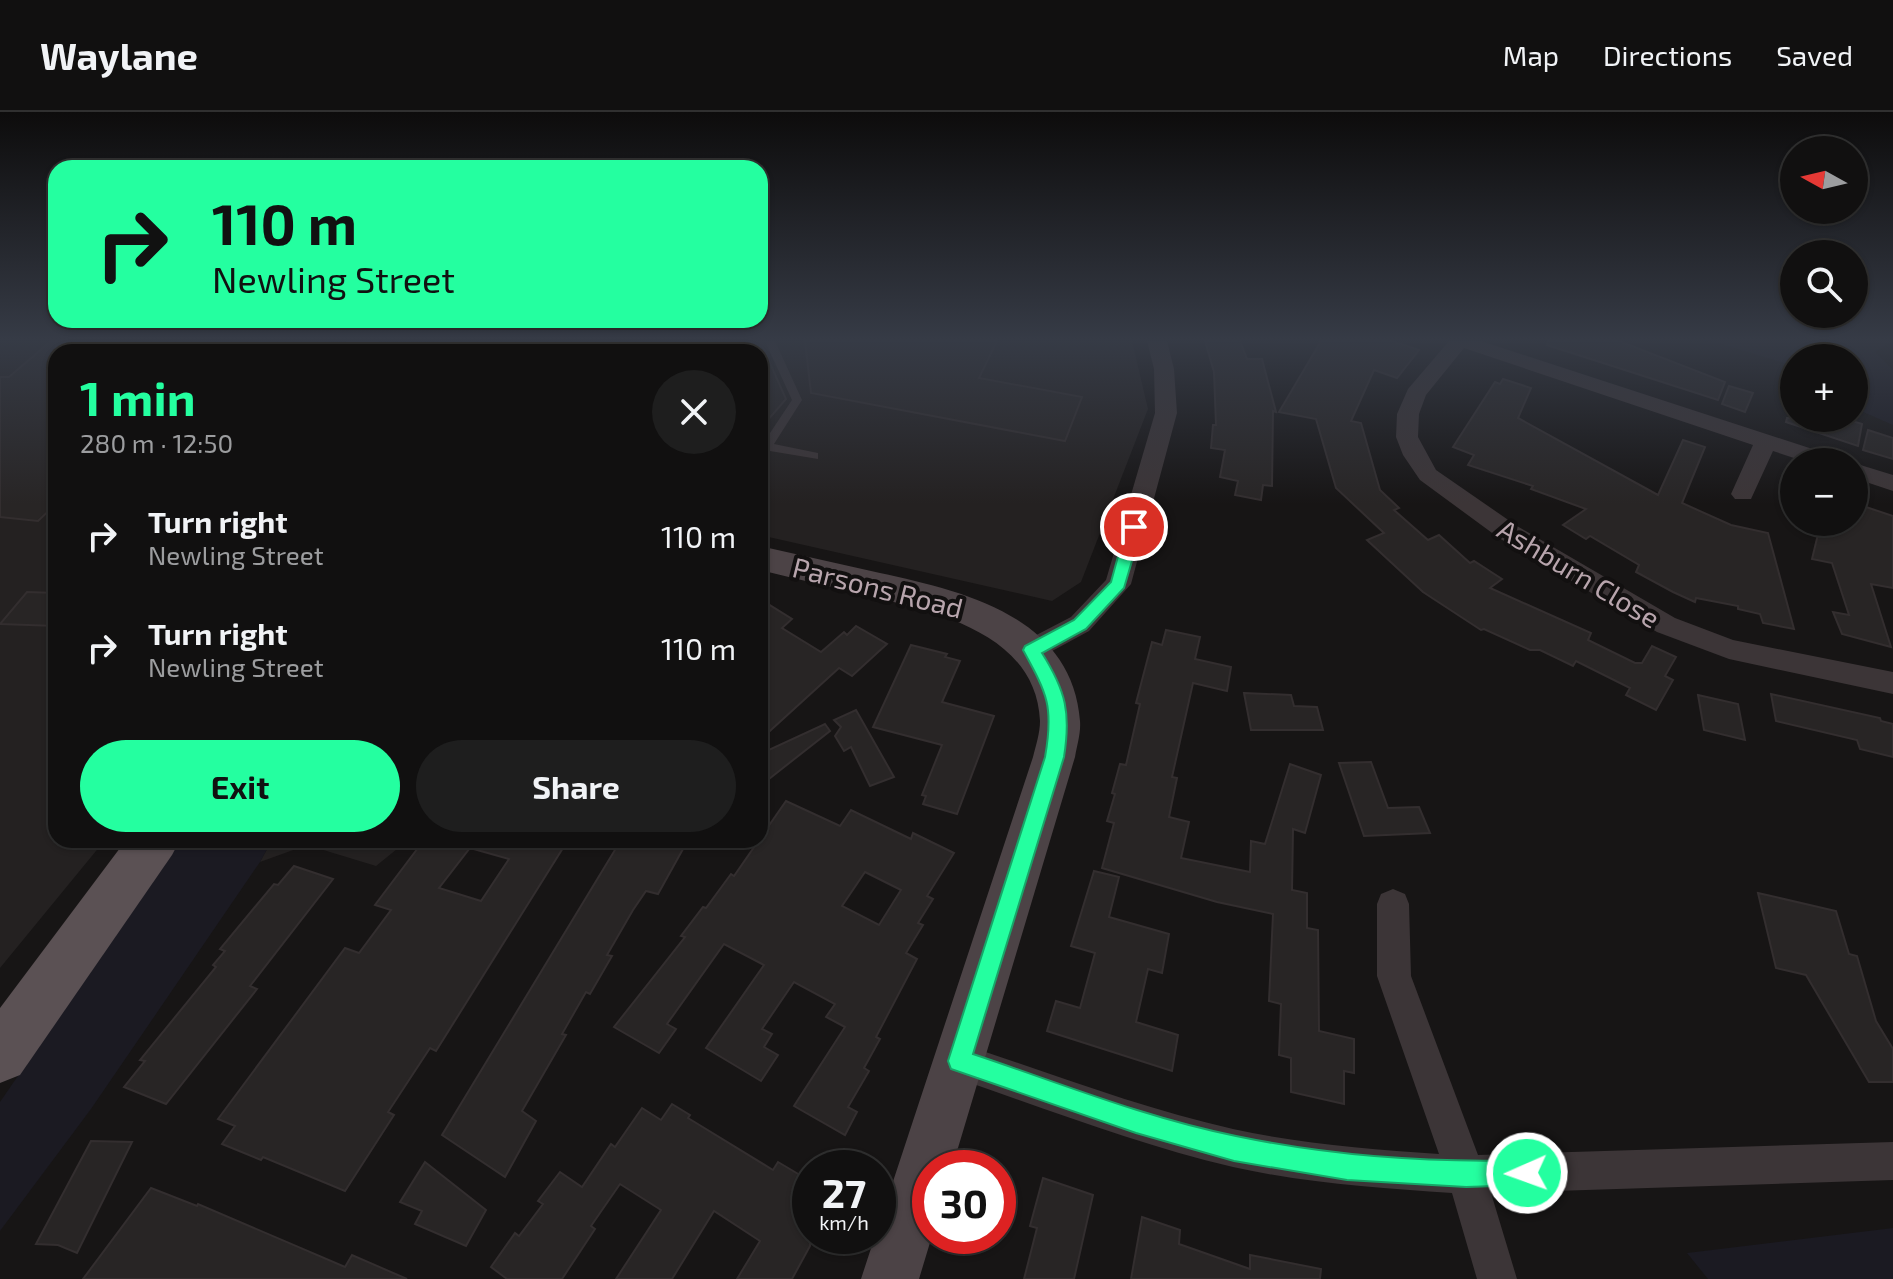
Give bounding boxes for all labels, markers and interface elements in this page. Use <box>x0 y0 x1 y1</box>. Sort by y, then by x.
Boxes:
text: Waylane <box>40 32 198 78</box>
text: Map <box>1503 38 1559 72</box>
text: Directions <box>1603 38 1732 72</box>
text: Saved <box>1776 38 1853 72</box>
north arrow <box>1780 136 1868 224</box>
map controls <box>1780 136 1868 536</box>
text: 110 m <box>212 189 357 256</box>
icon: right <box>80 192 184 296</box>
button: search <box>1780 240 1868 328</box>
text: Newling Street <box>212 257 455 300</box>
button: + <box>1780 344 1868 432</box>
text: 1 min <box>80 368 196 426</box>
button: close <box>652 370 736 454</box>
text: 280 m · 12:50 <box>80 427 233 458</box>
button: − <box>1780 448 1868 536</box>
pin <box>1100 493 1168 561</box>
text: Turn right <box>148 503 288 539</box>
icon: arrive <box>1112 505 1156 549</box>
street label: Ashburn Close <box>1492 511 1666 635</box>
icon: right <box>80 514 124 558</box>
text: 110 m <box>661 518 736 554</box>
text: Newling Street <box>148 539 324 570</box>
street label: Parsons Road <box>789 549 967 625</box>
text: Turn right <box>148 615 288 651</box>
icon: right <box>80 626 124 670</box>
text: 110 m <box>661 630 736 666</box>
text: Newling Street <box>148 651 324 682</box>
button: Exit <box>80 740 400 832</box>
button: Share <box>416 740 736 832</box>
position arrow <box>1485 1131 1569 1215</box>
speed limit sign: 30 <box>912 1150 1016 1254</box>
text: 27 <box>822 1168 866 1216</box>
text: km/h <box>819 1210 869 1234</box>

